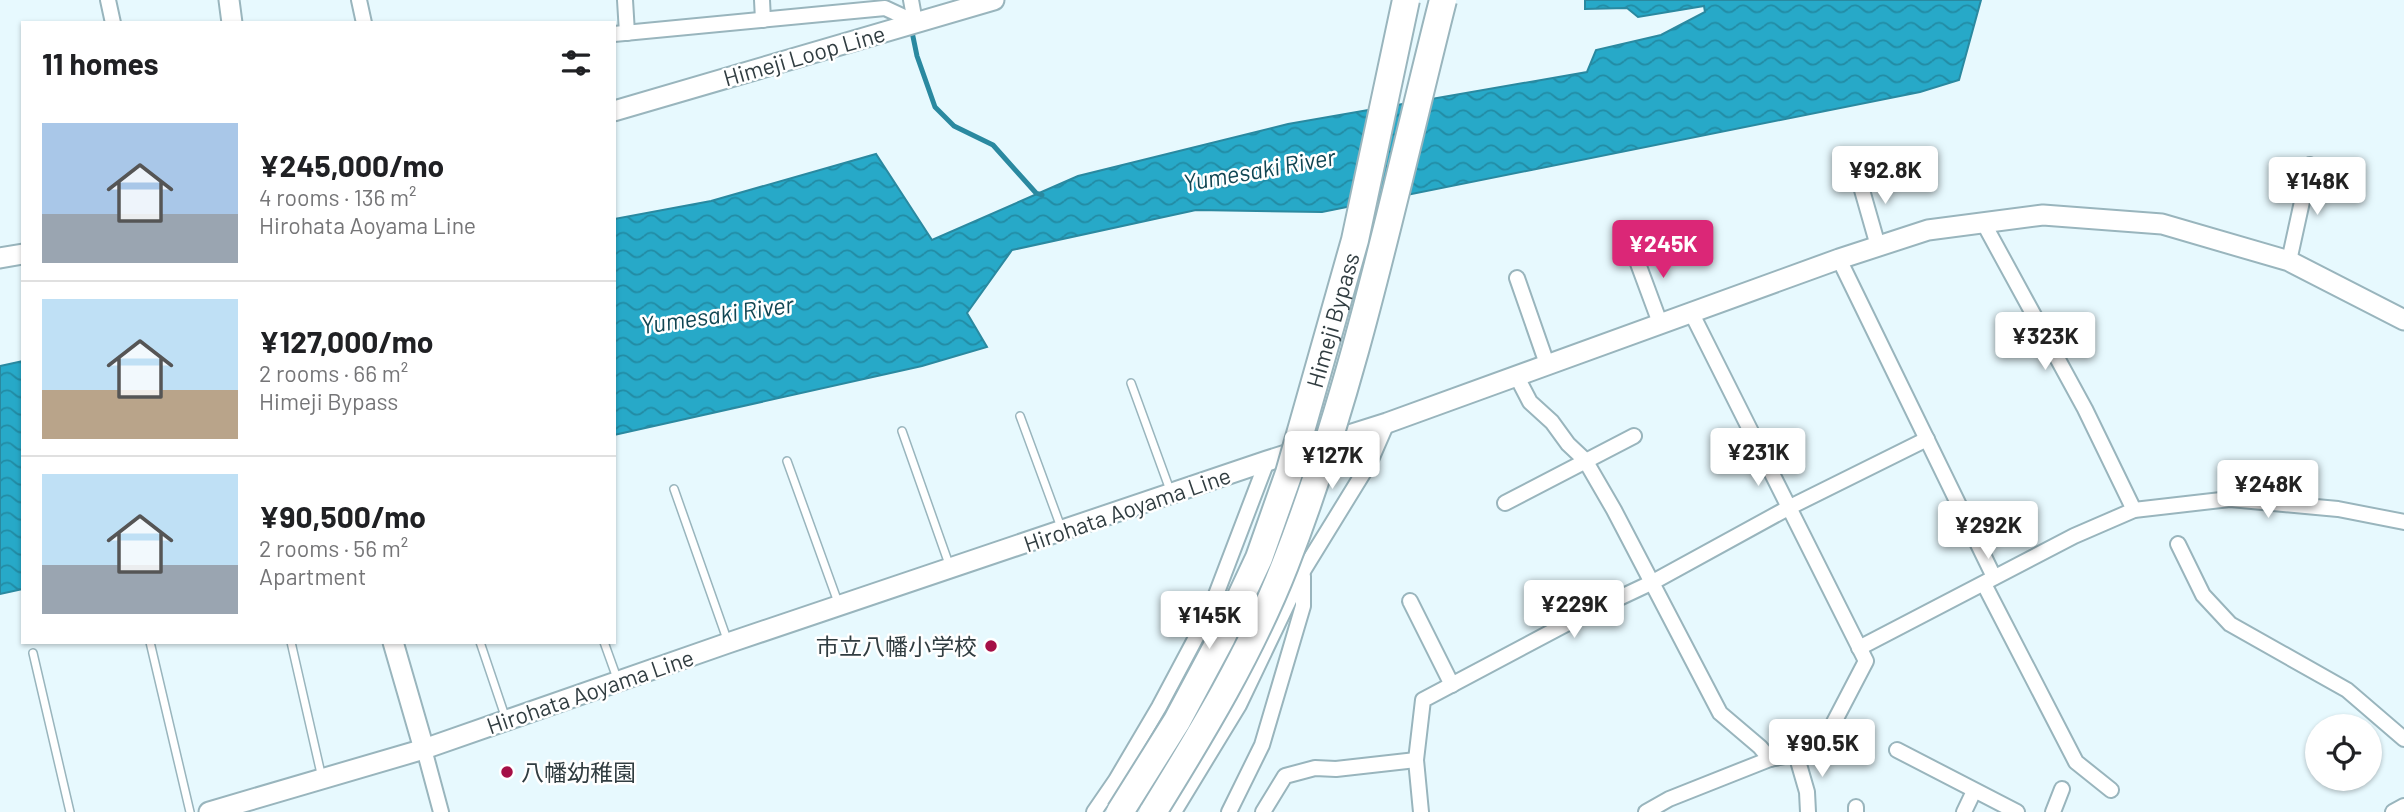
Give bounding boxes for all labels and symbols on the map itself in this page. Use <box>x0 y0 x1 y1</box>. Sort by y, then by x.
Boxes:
street label: Himeji Loop Line <box>720 19 888 91</box>
water label: Yumesaki River <box>1181 141 1339 197</box>
pin: ¥92.8K <box>1828 146 1942 206</box>
pin: ¥148K <box>2268 158 2366 217</box>
pin: ¥245K <box>1614 220 1712 280</box>
street label: Himeji Bypass <box>1300 249 1365 391</box>
water label: Yumesaki River <box>639 289 797 339</box>
pin: ¥323K <box>1996 312 2094 372</box>
pin: ¥231K <box>1709 428 1807 488</box>
pin: ¥127K <box>1283 432 1381 491</box>
street label: Hirohata Aoyama Line <box>1020 460 1234 558</box>
pin: ¥248K <box>2219 461 2317 520</box>
pin: ¥292K <box>1939 502 2037 561</box>
pin: ¥229K <box>1525 580 1623 640</box>
pin: ¥145K <box>1160 592 1258 651</box>
place label: 市立八幡小学校 <box>816 632 977 660</box>
marker: 市立八幡小学校 <box>983 638 999 654</box>
street label: Hirohata Aoyama Line <box>483 642 697 740</box>
pin: ¥90.5K <box>1765 720 1879 779</box>
place label: 八幡幼稚園 <box>521 758 636 786</box>
marker: 八幡幼稚園 <box>499 764 515 780</box>

